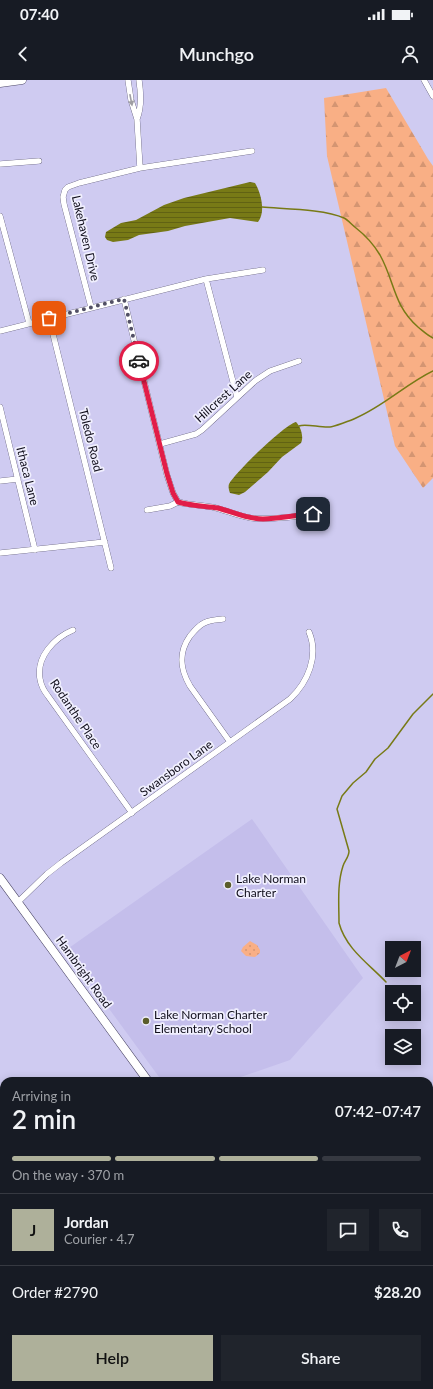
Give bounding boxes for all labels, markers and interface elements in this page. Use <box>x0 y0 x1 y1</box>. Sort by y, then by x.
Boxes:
text: 07:40 <box>20 5 59 23</box>
icon: back <box>12 43 34 65</box>
text: Munchgo <box>179 43 254 65</box>
icon: person <box>399 43 421 65</box>
one-way arrow <box>129 94 135 106</box>
street label: Lakehaven Drive <box>69 194 103 282</box>
pin <box>32 301 66 335</box>
icon: bag <box>38 307 60 329</box>
courier <box>119 341 159 381</box>
icon: car <box>128 350 150 372</box>
street label: Hillcrest Lane <box>191 366 255 426</box>
street label: Toledo Road <box>76 407 106 473</box>
street label: Ithaca Lane <box>13 445 43 507</box>
pin <box>296 497 330 531</box>
icon: home <box>302 503 324 525</box>
street label: Rodanthe Place <box>47 676 105 752</box>
street label: Swansboro Lane <box>137 737 215 799</box>
place label: Lake Norman Charter <box>236 871 306 900</box>
marker: Lake Norman Charter <box>223 880 233 890</box>
street label: Hambright Road <box>53 933 115 1011</box>
north arrow <box>385 941 421 977</box>
map controls <box>385 941 421 1065</box>
button: locate <box>385 985 421 1021</box>
place label: Lake Norman Charter Elementary School <box>154 1007 268 1036</box>
marker: Lake Norman Charter Elementary School <box>141 1016 151 1026</box>
button: layers <box>385 1029 421 1065</box>
text: Arriving in <box>12 1088 71 1104</box>
text: 07:42–07:47 <box>335 1102 421 1120</box>
text: 2 min <box>12 1103 76 1135</box>
text: On the way · 370 m <box>12 1167 124 1183</box>
button: chat <box>327 1209 369 1251</box>
button: phone <box>379 1209 421 1251</box>
text: Jordan <box>64 1213 109 1231</box>
text: J <box>30 1221 36 1239</box>
text: Courier · 4.7 <box>64 1231 135 1247</box>
text: Order #2790 <box>12 1283 98 1301</box>
text: $28.20 <box>374 1283 421 1301</box>
button: Help <box>12 1335 213 1381</box>
button: Share <box>221 1335 421 1381</box>

